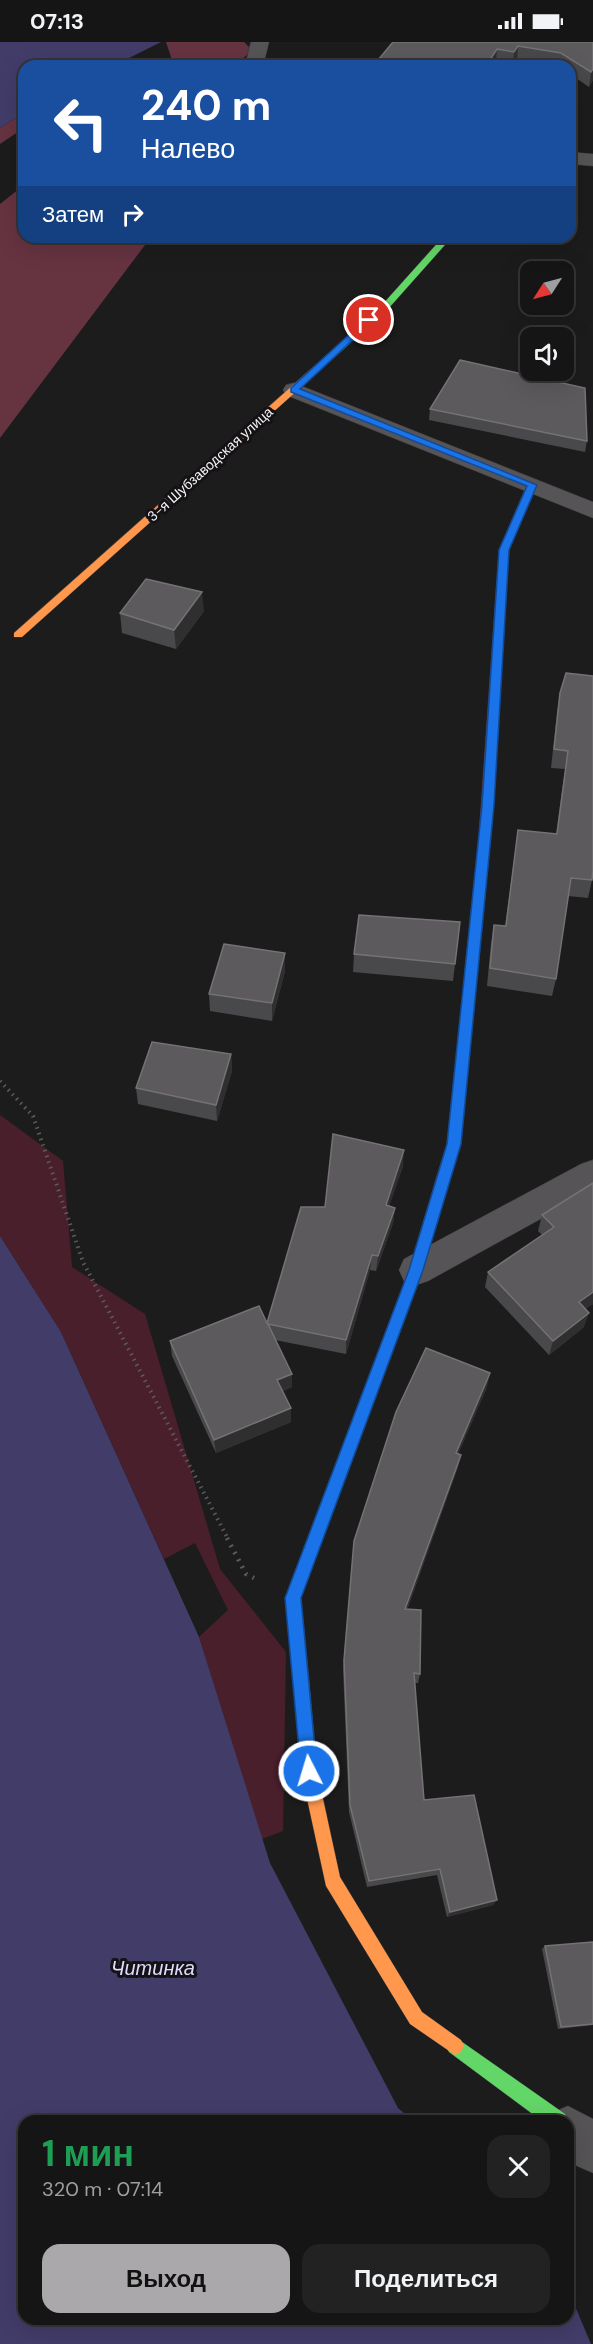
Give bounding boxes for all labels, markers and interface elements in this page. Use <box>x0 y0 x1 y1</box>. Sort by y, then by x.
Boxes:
text: 07:13 <box>30 7 84 36</box>
text: 240 m <box>141 78 271 133</box>
icon: left <box>42 84 120 162</box>
text: Налево <box>141 131 235 166</box>
icon: right <box>116 198 149 231</box>
text: Затем <box>42 200 104 229</box>
north arrow <box>520 261 574 315</box>
map controls <box>520 261 574 381</box>
pin <box>343 294 394 345</box>
icon: arrive <box>352 303 385 336</box>
button: sound <box>520 327 574 381</box>
street label: 3-я Шубзаводская улица <box>143 403 277 525</box>
position arrow <box>277 1739 341 1803</box>
water label: Читинка <box>111 1955 195 1981</box>
text: 1 мин <box>42 2130 134 2177</box>
button: close <box>487 2135 550 2198</box>
text: 320 m · 07:14 <box>42 2176 163 2202</box>
button: Выход <box>42 2244 290 2313</box>
button: Поделиться <box>302 2244 550 2313</box>

